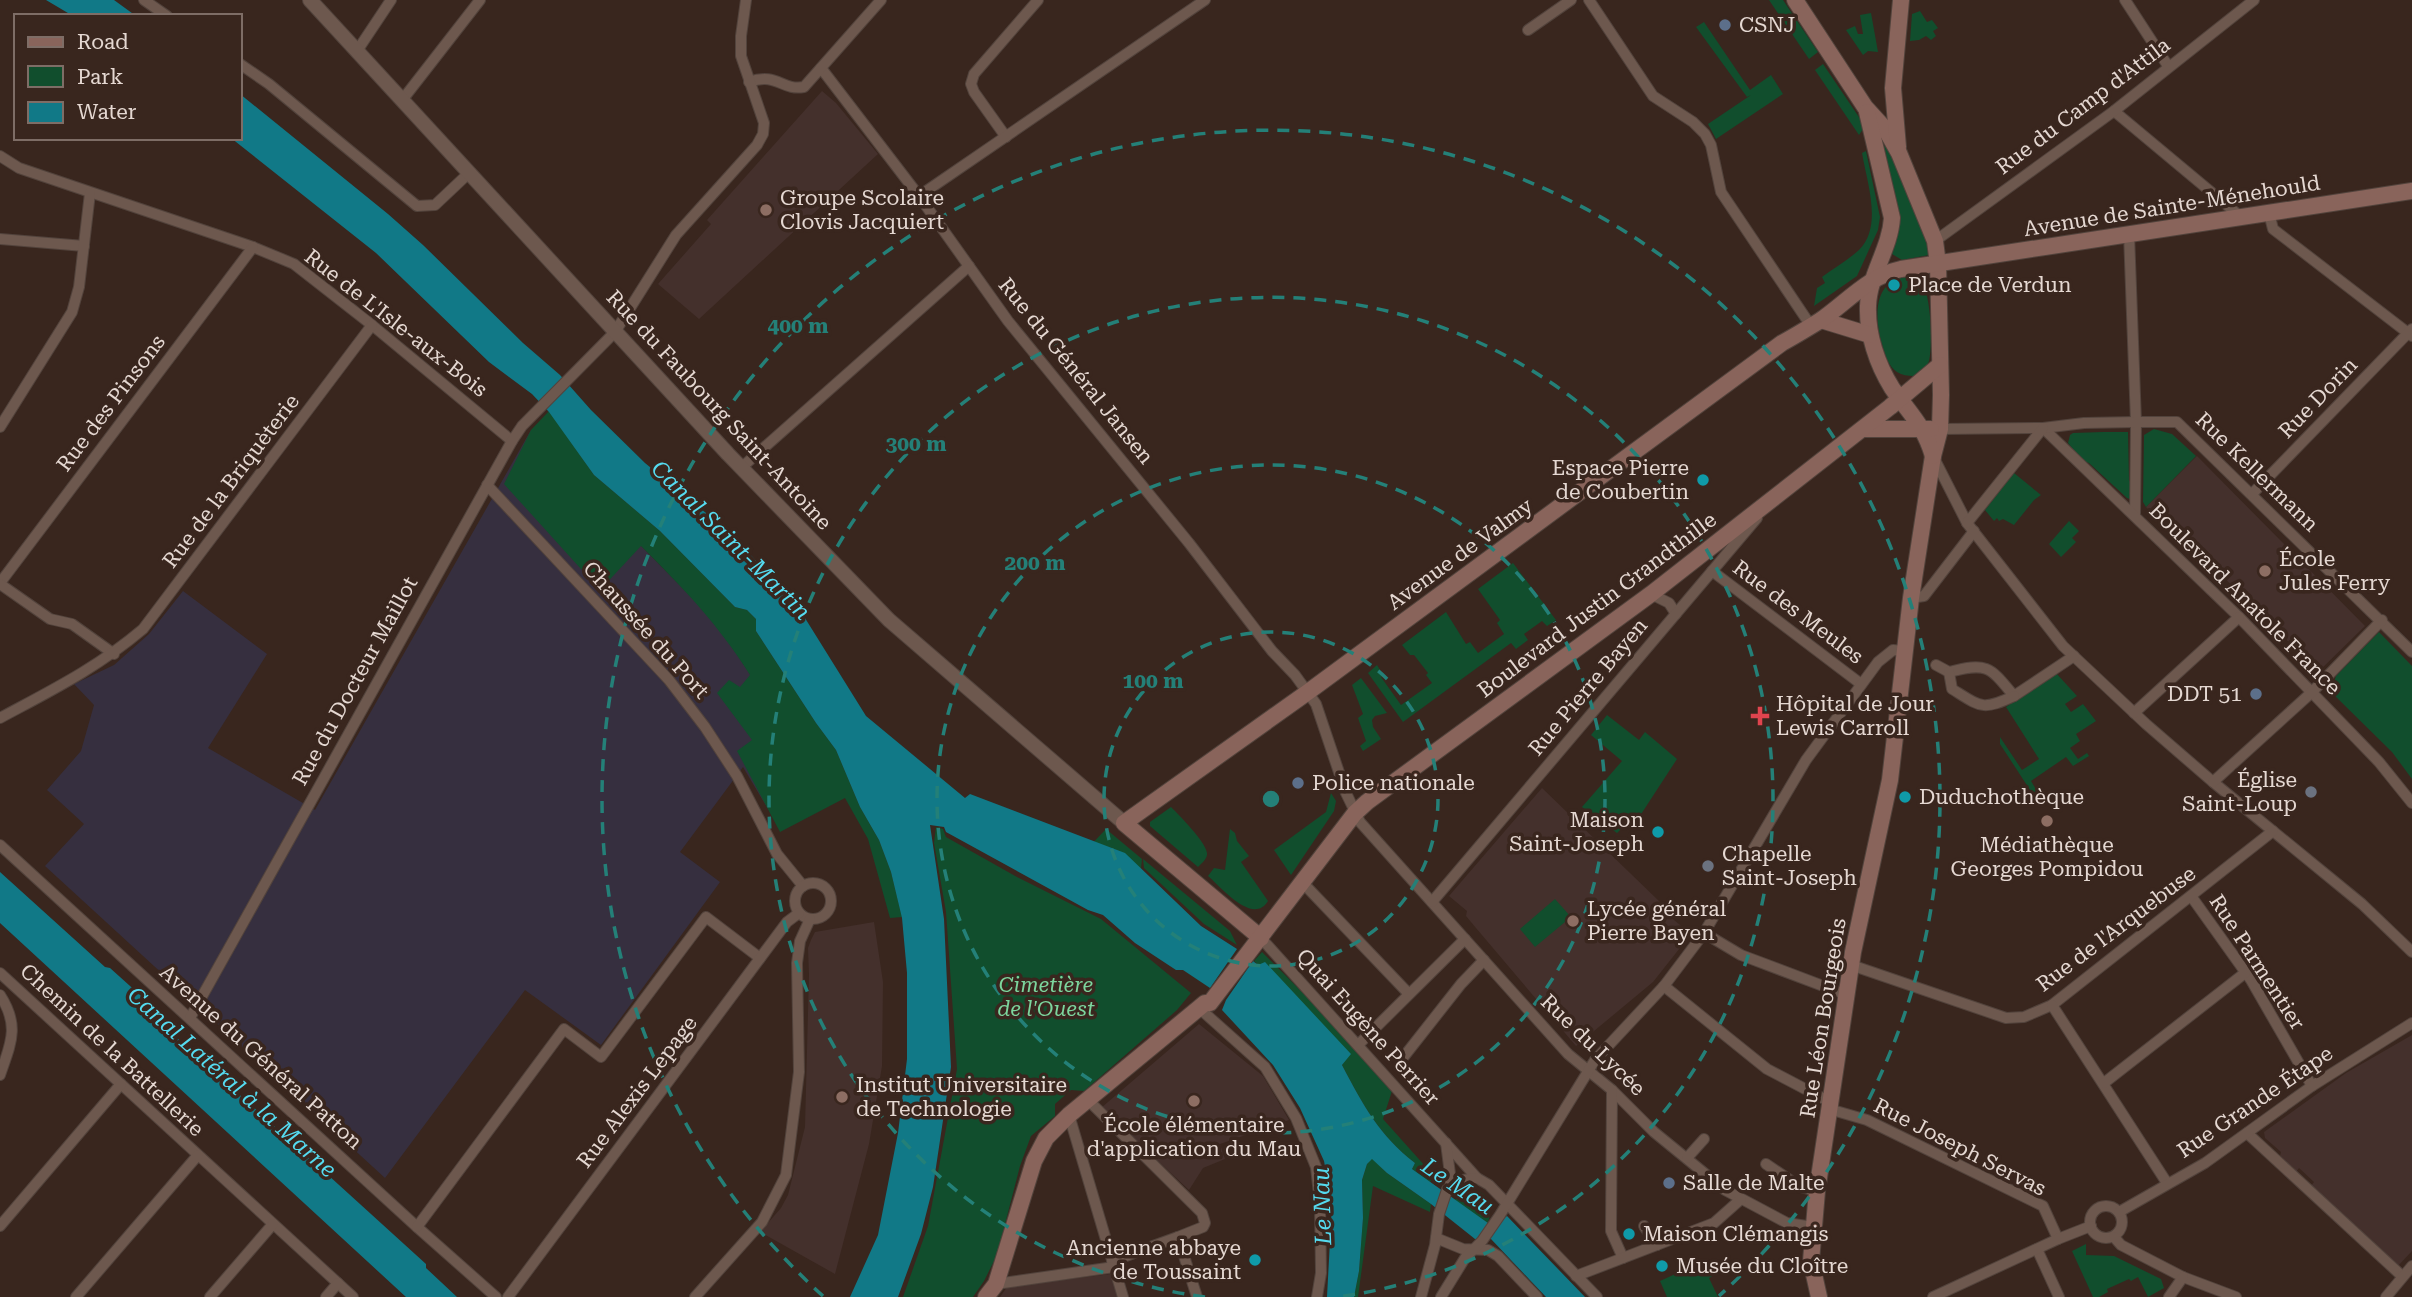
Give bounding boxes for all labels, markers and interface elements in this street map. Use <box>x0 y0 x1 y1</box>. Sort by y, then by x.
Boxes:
place label: CSNJ <box>1739 13 1795 37</box>
legend <box>14 14 242 140</box>
marker: CSNJ <box>1717 17 1733 33</box>
text: Road <box>77 30 129 54</box>
street label: Rue du Camp d'Attila <box>1991 32 2175 179</box>
text: Park <box>77 65 123 89</box>
text: Water <box>77 100 137 124</box>
street label: Avenue de Sainte-Ménehould <box>2022 171 2322 241</box>
place label: Groupe Scolaire Clovis Jacquiert <box>780 186 944 234</box>
marker: Groupe Scolaire Clovis Jacquiert <box>758 202 774 218</box>
street label: Rue de L'Isle-aux-Bois <box>300 244 492 402</box>
street label: Rue du Général Jansen <box>994 273 1159 469</box>
place label: Place de Verdun <box>1908 273 2072 297</box>
marker: Place de Verdun <box>1886 277 1902 293</box>
street label: Rue du Faubourg Saint-Antoine <box>602 285 836 535</box>
text: 400 m <box>768 314 828 338</box>
street label: Rue des Pinsons <box>52 330 170 476</box>
street label: Rue Dorin <box>2274 353 2362 443</box>
street label: Rue de la Briquèterie <box>158 390 304 572</box>
street label: Rue Kellermann <box>2191 407 2324 537</box>
text: 300 m <box>886 432 946 456</box>
water label: Canal Saint-Martin <box>645 455 816 626</box>
place label: Espace Pierre de Coubertin <box>1552 456 1689 504</box>
marker: Espace Pierre de Coubertin <box>1695 472 1711 488</box>
street label: Avenue de Valmy <box>1383 493 1538 615</box>
street label: Boulevard Anatole France <box>2144 498 2346 700</box>
street label: Boulevard Justin Grandthille <box>1473 508 1721 702</box>
place label: École Jules Ferry <box>2279 546 2391 595</box>
text: 200 m <box>1005 551 1065 575</box>
street label: Rue des Meules <box>1728 555 1868 669</box>
street label: Chaussée du Port <box>578 557 714 703</box>
marker: École Jules Ferry <box>2257 563 2273 579</box>
street label: Rue du Docteur Maillot <box>288 572 422 789</box>
street label: Rue Pierre Bayen <box>1524 613 1653 760</box>
text: 100 m <box>1123 669 1183 693</box>
place label: DDT 51 <box>2167 682 2242 706</box>
marker: DDT 51 <box>2248 686 2264 702</box>
place label: Hôpital de Jour Lewis Carroll <box>1776 692 1934 740</box>
marker: Hôpital de Jour Lewis Carroll <box>1750 706 1770 726</box>
place label: Église Saint-Loup <box>2182 767 2297 816</box>
place label: Police nationale <box>1312 771 1475 795</box>
marker: Police nationale <box>1290 775 1306 791</box>
marker: Église Saint-Loup <box>2303 784 2319 800</box>
place label: Duduchothèque <box>1919 785 2084 809</box>
centre of rings <box>1259 787 1283 811</box>
marker: Duduchothèque <box>1897 789 1913 805</box>
place label: Maison Saint-Joseph <box>1509 808 1644 856</box>
marker: Médiathèque Georges Pompidou <box>2039 813 2055 829</box>
marker: Maison Saint-Joseph <box>1650 824 1666 840</box>
place label: Médiathèque Georges Pompidou <box>1951 833 2143 881</box>
place label: Chapelle Saint-Joseph <box>1722 842 1857 890</box>
marker: Chapelle Saint-Joseph <box>1700 858 1716 874</box>
street label: Rue de l'Arquebuse <box>2032 861 2200 997</box>
street label: Rue Parmentier <box>2204 890 2310 1034</box>
place label: Lycée général Pierre Bayen <box>1587 897 1727 945</box>
marker: Lycée général Pierre Bayen <box>1565 913 1581 929</box>
street label: Rue Léon Bourgeois <box>1795 916 1851 1120</box>
street label: Quai Eugène Perrier <box>1292 944 1445 1110</box>
street label: Chemin de la Battellerie <box>15 959 209 1141</box>
street label: Avenue du Général Patton <box>155 960 367 1154</box>
park label: Cimetière de l'Ouest <box>997 973 1095 1021</box>
water label: Canal Latéral à la Marne <box>122 981 342 1183</box>
street label: Rue du Lycée <box>1536 989 1650 1101</box>
street label: Rue Alexis Lepage <box>572 1011 702 1173</box>
street label: Rue Grande Étape <box>2172 1040 2337 1163</box>
place label: Institut Universitaire de Technologie <box>856 1073 1067 1121</box>
marker: Institut Universitaire de Technologie <box>834 1089 850 1105</box>
marker: École élémentaire d'application du Mau <box>1186 1093 1202 1109</box>
street label: Rue Joseph Servas <box>1870 1093 2050 1201</box>
place label: École élémentaire d'application du Mau <box>1087 1112 1301 1161</box>
water label: Le Mau <box>1416 1152 1499 1220</box>
water label: Le Nau <box>1308 1167 1337 1246</box>
place label: Salle de Malte <box>1683 1171 1825 1195</box>
marker: Salle de Malte <box>1661 1175 1677 1191</box>
place label: Maison Clémangis <box>1643 1222 1828 1246</box>
marker: Maison Clémangis <box>1621 1226 1637 1242</box>
place label: Ancienne abbaye de Toussaint <box>1066 1236 1241 1284</box>
marker: Ancienne abbaye de Toussaint <box>1247 1252 1263 1268</box>
place label: Musée du Cloître <box>1676 1254 1848 1278</box>
marker: Musée du Cloître <box>1654 1258 1670 1274</box>

